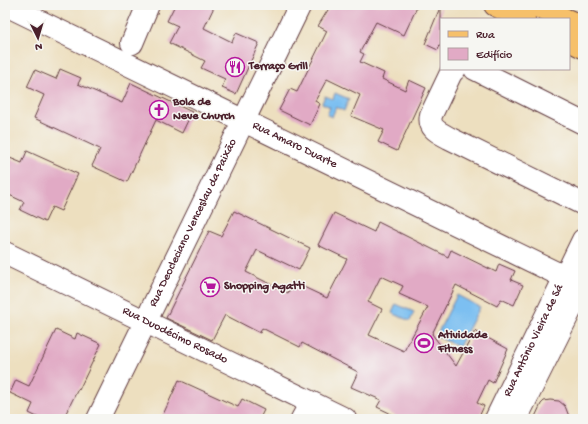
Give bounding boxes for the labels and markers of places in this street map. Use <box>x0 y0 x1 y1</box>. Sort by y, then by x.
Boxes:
restaurant icon: Terraço Grill <box>224 56 246 78</box>
place label: Terraço Grill <box>248 60 308 74</box>
place label: Bola de Neve Church <box>172 96 235 124</box>
church icon: Bola de Neve Church <box>148 99 170 121</box>
supermarket icon: Shopping Agatti <box>199 276 221 298</box>
place label: Shopping Agatti <box>224 280 305 294</box>
place label: Atividade Fitness <box>437 329 488 357</box>
sports icon: Atividade Fitness <box>413 332 435 354</box>

